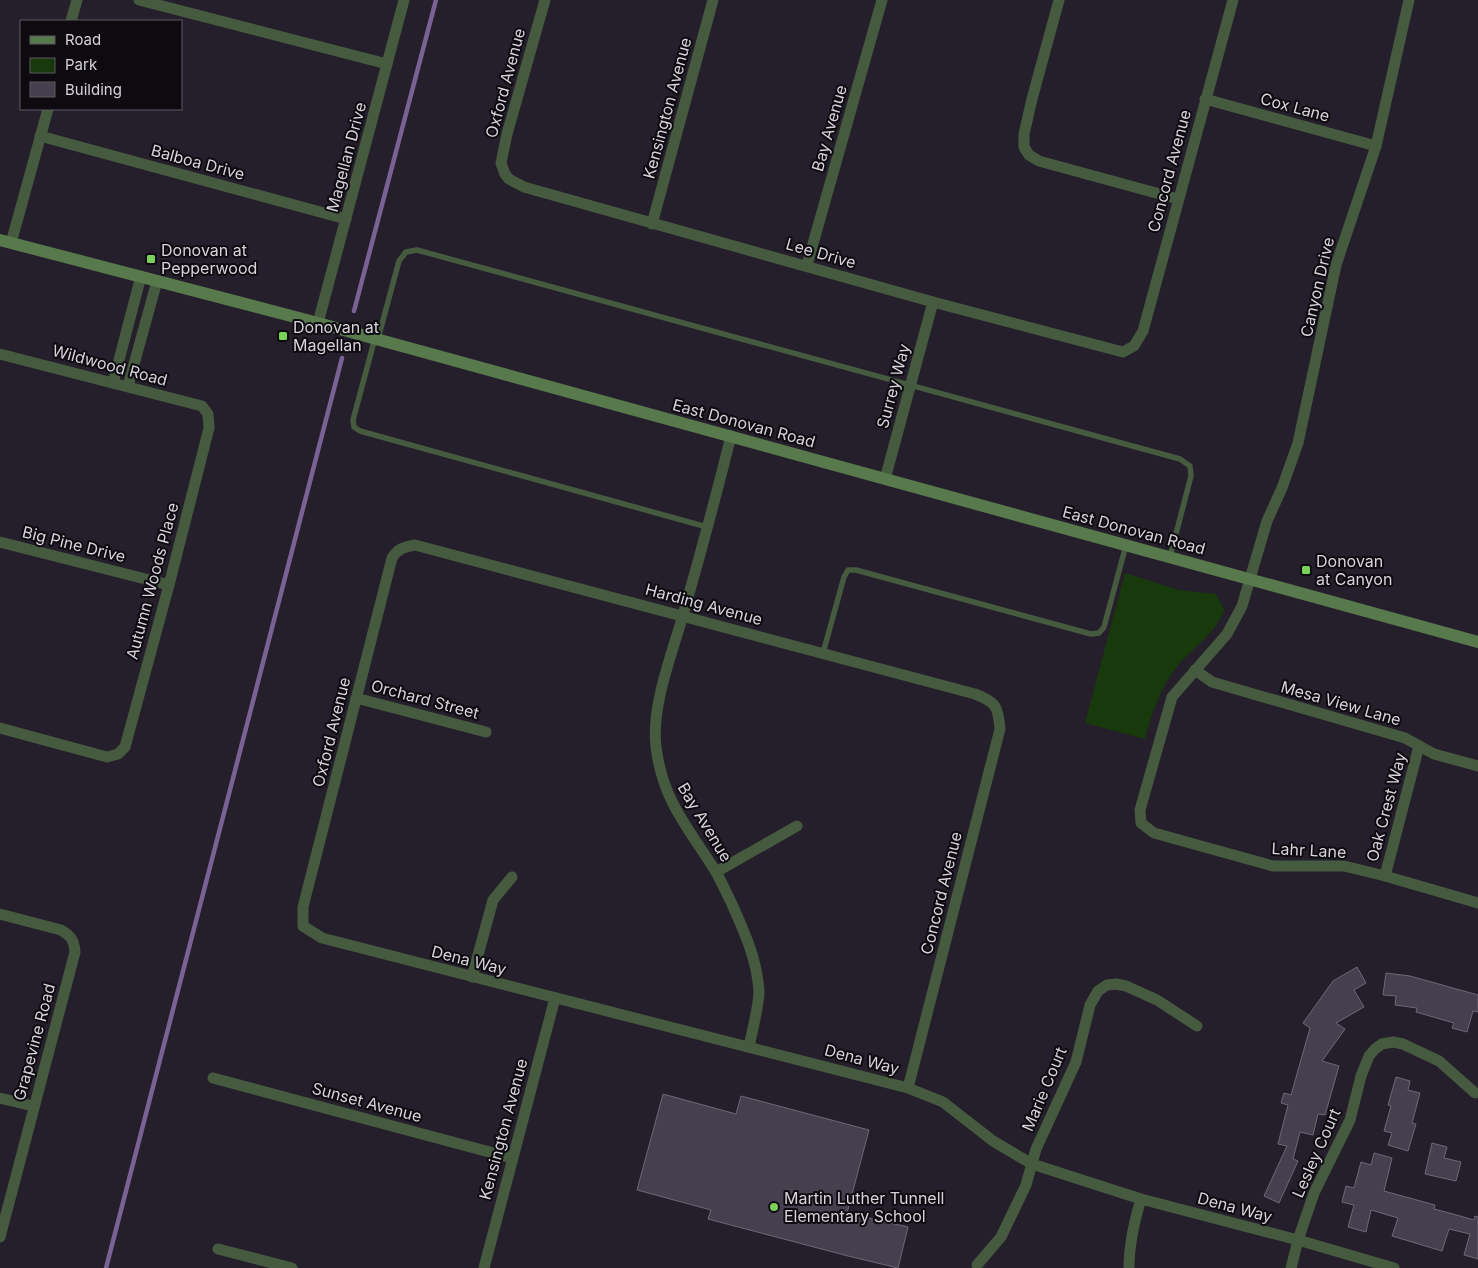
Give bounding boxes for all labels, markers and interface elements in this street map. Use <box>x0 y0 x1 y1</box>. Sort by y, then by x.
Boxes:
legend <box>20 20 182 110</box>
street label: Oxford Avenue <box>481 26 529 140</box>
text: Road <box>65 30 101 49</box>
street label: Kensington Avenue <box>639 35 695 181</box>
text: Park <box>65 55 98 74</box>
text: Building <box>65 80 122 99</box>
street label: Bay Avenue <box>807 83 851 173</box>
street label: Cox Lane <box>1258 88 1332 126</box>
street label: Magellan Drive <box>322 100 370 214</box>
street label: Concord Avenue <box>1143 108 1195 234</box>
street label: Balboa Drive <box>149 140 247 184</box>
street label: Lee Drive <box>784 233 858 273</box>
street label: Canyon Drive <box>1296 235 1338 339</box>
place label: Donovan at Pepperwood <box>161 240 257 278</box>
marker: Donovan at Pepperwood <box>145 253 157 265</box>
place label: Donovan at Magellan <box>293 317 379 355</box>
marker: Donovan at Magellan <box>277 330 289 342</box>
street label: Wildwood Road <box>50 340 170 390</box>
street label: Surrey Way <box>872 341 914 431</box>
street label: East Donovan Road <box>670 394 818 452</box>
street label: Autumn Woods Place <box>121 500 183 662</box>
street label: East Donovan Road <box>1060 501 1208 559</box>
street label: Big Pine Drive <box>20 522 128 566</box>
place label: Donovan at Canyon <box>1316 551 1392 589</box>
marker: Donovan at Canyon <box>1300 564 1312 576</box>
street label: Harding Avenue <box>643 579 765 629</box>
street label: Oxford Avenue <box>308 675 354 789</box>
street label: Orchard Street <box>369 675 481 723</box>
street label: Mesa View Lane <box>1279 676 1403 730</box>
street label: Oak Crest Way <box>1362 750 1410 864</box>
street label: Bay Avenue <box>674 779 736 865</box>
street label: Concord Avenue <box>916 830 966 956</box>
street label: Lahr Lane <box>1271 838 1347 862</box>
street label: Dena Way <box>429 941 509 979</box>
street label: Grapevine Road <box>9 981 59 1103</box>
street label: Dena Way <box>822 1039 902 1079</box>
street label: Marie Court <box>1017 1044 1071 1134</box>
street label: Kensington Avenue <box>475 1056 531 1202</box>
street label: Sunset Avenue <box>310 1078 424 1126</box>
street label: Lesley Court <box>1287 1105 1345 1201</box>
street label: Dena Way <box>1195 1187 1275 1227</box>
place label: Martin Luther Tunnell Elementary School <box>784 1188 944 1226</box>
marker: Martin Luther Tunnell Elementary School <box>768 1201 780 1213</box>

